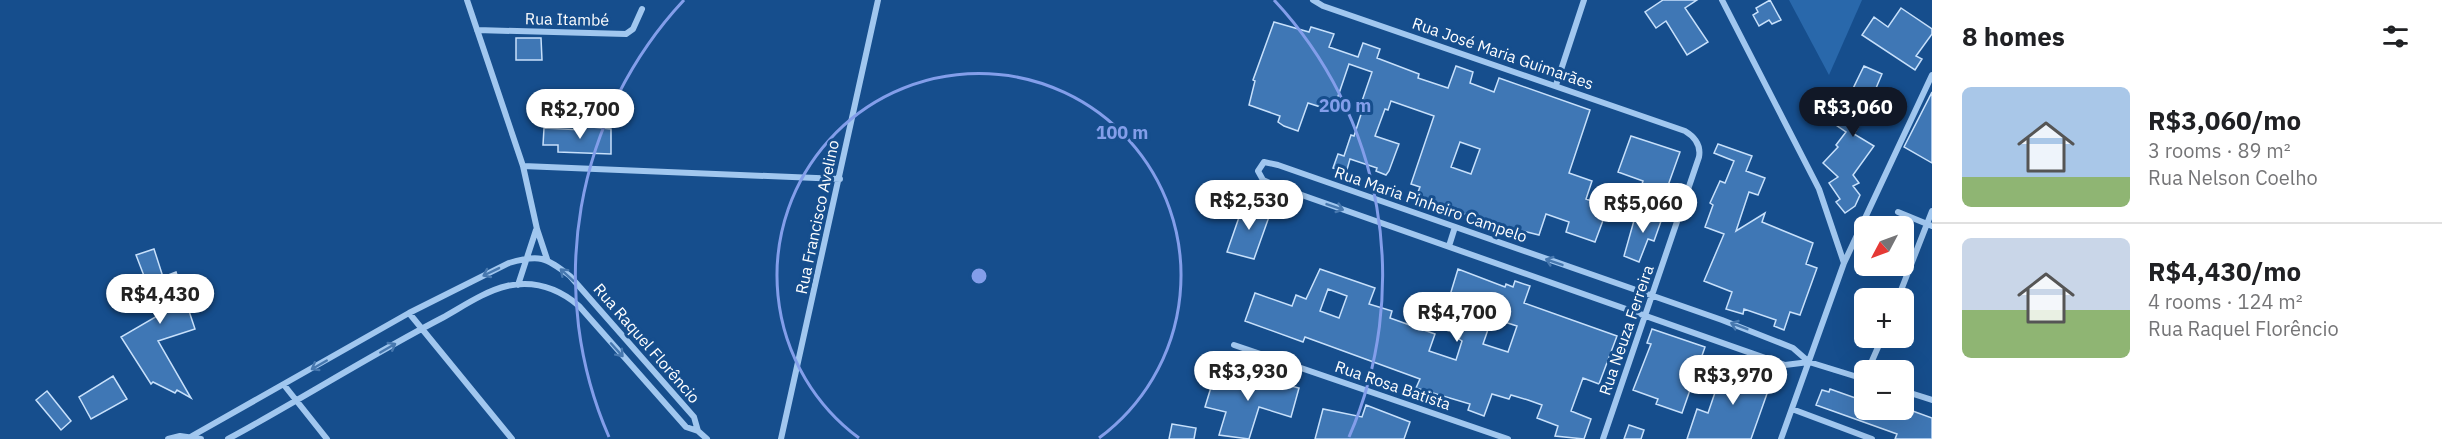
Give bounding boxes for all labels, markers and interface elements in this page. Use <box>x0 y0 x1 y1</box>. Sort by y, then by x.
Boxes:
street label: Rua Itambé <box>525 8 609 30</box>
street label: Rua José Maria Guimarães <box>1410 13 1596 93</box>
text: 8 homes <box>1962 19 2065 53</box>
icon: filters <box>2379 20 2412 53</box>
pin: R$3,060 <box>1798 87 1908 138</box>
pin: R$2,700 <box>525 89 635 140</box>
text: R$3,060 <box>1813 93 1893 120</box>
text: 200 m <box>1319 94 1371 117</box>
text: R$2,700 <box>540 95 620 122</box>
text: R$3,060/mo <box>2148 103 2301 137</box>
icon: home <box>2010 111 2082 183</box>
text: 100 m <box>1096 121 1148 144</box>
text: 3 rooms · 89 m² <box>2148 137 2291 164</box>
street label: Rua Francisco Avelino <box>791 138 843 296</box>
street label: Rua Maria Pinheiro Campelo <box>1332 162 1530 246</box>
text: Rua Nelson Coelho <box>2148 164 2318 191</box>
pin: R$2,530 <box>1194 180 1304 231</box>
pin: R$5,060 <box>1588 183 1698 234</box>
text: R$2,530 <box>1209 186 1289 213</box>
text: R$5,060 <box>1603 189 1683 216</box>
one-way arrow <box>1325 202 1344 213</box>
north arrow <box>1854 216 1914 276</box>
map controls <box>1854 216 1914 420</box>
text: R$4,430/mo <box>2148 254 2301 288</box>
one-way arrow <box>1546 255 1564 266</box>
street label: Rua Neuza Ferreira <box>1594 262 1658 398</box>
icon: home <box>2010 262 2082 334</box>
centre of rings <box>969 266 989 286</box>
one-way arrow <box>482 267 500 279</box>
one-way arrow <box>560 268 575 282</box>
pin: R$4,430 <box>105 274 215 325</box>
street label: Rua Raquel Florêncio <box>589 279 705 407</box>
text: R$4,430 <box>120 280 200 307</box>
button: + <box>1854 288 1914 348</box>
text: 4 rooms · 124 m² <box>2148 288 2303 315</box>
pin: R$4,700 <box>1402 292 1512 343</box>
text: R$4,700 <box>1417 298 1497 325</box>
text: Rua Raquel Florêncio <box>2148 315 2339 342</box>
one-way arrow <box>1730 320 1748 331</box>
one-way arrow <box>379 342 396 354</box>
one-way arrow <box>611 342 624 358</box>
pin: R$3,930 <box>1193 351 1303 402</box>
pin: R$3,970 <box>1678 355 1788 406</box>
street label: Rua Rosa Batista <box>1332 356 1454 414</box>
text: R$3,930 <box>1208 357 1288 384</box>
one-way arrow <box>311 359 328 371</box>
button: − <box>1854 360 1914 420</box>
text: R$3,970 <box>1693 361 1773 388</box>

